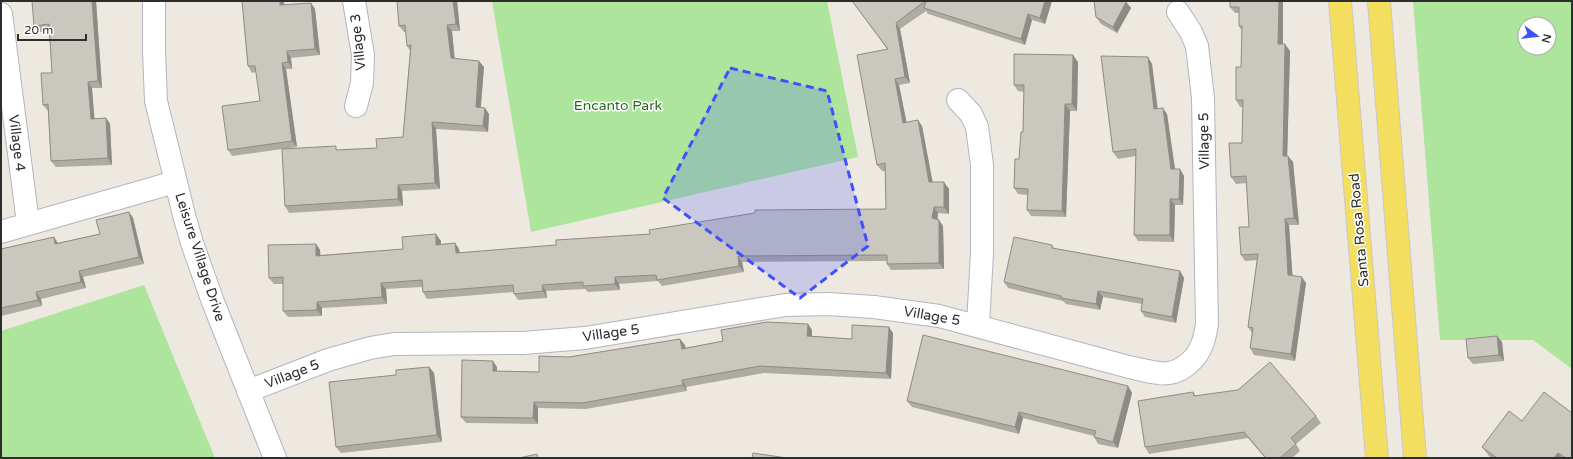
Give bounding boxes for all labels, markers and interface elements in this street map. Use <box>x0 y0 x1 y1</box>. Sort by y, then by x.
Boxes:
street label: Village 3 <box>347 13 369 71</box>
scale bar <box>18 16 86 42</box>
north arrow <box>1517 16 1557 56</box>
text: 20 m <box>24 23 53 37</box>
text: N <box>1539 33 1554 44</box>
park label: Encanto Park <box>574 97 663 114</box>
street label: Village 5 <box>1195 112 1213 170</box>
street label: Village 4 <box>5 114 29 173</box>
street label: Santa Rosa Road <box>1346 173 1372 287</box>
street label: Leisure Village Drive <box>171 191 229 324</box>
street label: Village 5 <box>902 303 962 329</box>
street label: Village 5 <box>582 321 640 345</box>
street label: Village 5 <box>262 356 322 392</box>

